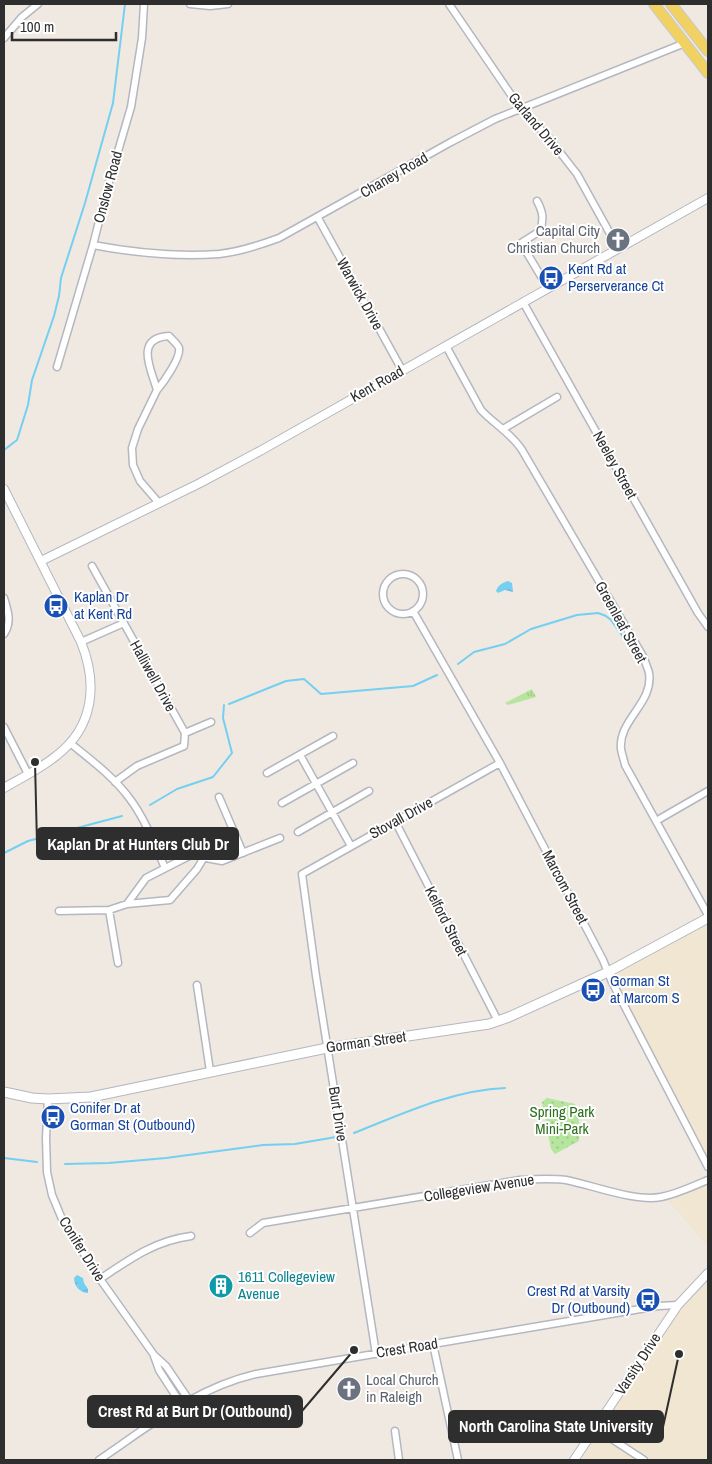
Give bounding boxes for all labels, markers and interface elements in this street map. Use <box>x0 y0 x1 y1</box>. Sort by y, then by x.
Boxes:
scale bar <box>12 10 116 42</box>
text: 100 m <box>20 16 54 37</box>
street label: Garland Drive <box>504 88 569 160</box>
street label: Chaney Road <box>356 147 432 202</box>
street label: Onslow Road <box>88 148 127 225</box>
place label: Capital City Christian Church <box>507 220 601 258</box>
church icon: Capital City Christian Church <box>605 227 631 253</box>
street label: Warwick Drive <box>332 254 389 334</box>
place label: Kent Rd at Perserverance Ct <box>568 258 664 296</box>
bus stop icon: Kent Rd at Perserverance Ct <box>538 265 564 291</box>
street label: Kent Road <box>346 360 407 407</box>
street label: Neeley Street <box>588 427 643 503</box>
street label: Greenleaf Street <box>590 577 653 667</box>
place label: Kaplan Dr at Kent Rd <box>74 586 132 624</box>
bus stop icon: Kaplan Dr at Kent Rd <box>43 593 69 619</box>
street label: Halliwell Drive <box>125 636 182 715</box>
street label: Stovall Drive <box>365 791 436 844</box>
callout: Kaplan Dr at Hunters Club Dr <box>37 828 238 859</box>
text: Kaplan Dr at Hunters Club Dr <box>47 833 230 855</box>
street label: Marcom Street <box>537 846 594 928</box>
street label: Kelford Street <box>420 882 473 960</box>
place label: Gorman St at Marcom S <box>610 970 680 1008</box>
bus stop icon: Gorman St at Marcom S <box>580 977 606 1003</box>
street label: Gorman Street <box>325 1025 408 1058</box>
street label: Burt Drive <box>324 1085 353 1143</box>
place label: Conifer Dr at Gorman St (Outbound) <box>70 1097 195 1135</box>
park label: Spring Park Mini-Park <box>530 1101 595 1139</box>
bus stop icon: Conifer Dr at Gorman St (Outbound) <box>40 1104 66 1130</box>
street label: Collegeview Avenue <box>422 1168 536 1207</box>
street label: Conifer Drive <box>54 1212 111 1285</box>
place label: 1611 Collegeview Avenue <box>237 1266 335 1304</box>
building icon: 1611 Collegeview Avenue <box>208 1273 234 1299</box>
place label: Crest Rd at Varsity Dr (Outbound) <box>527 1280 631 1318</box>
bus stop icon: Crest Rd at Varsity Dr (Outbound) <box>635 1287 661 1313</box>
street label: Varsity Drive <box>610 1328 666 1399</box>
street label: Crest Road <box>375 1332 439 1363</box>
place label: Local Church in Raleigh <box>366 1369 438 1407</box>
church icon: Local Church in Raleigh <box>336 1376 362 1402</box>
callout: Crest Rd at Burt Dr (Outbound) <box>88 1396 302 1427</box>
text: Crest Rd at Burt Dr (Outbound) <box>98 1400 292 1422</box>
callout: North Carolina State University <box>449 1411 663 1442</box>
text: North Carolina State University <box>459 1415 654 1437</box>

